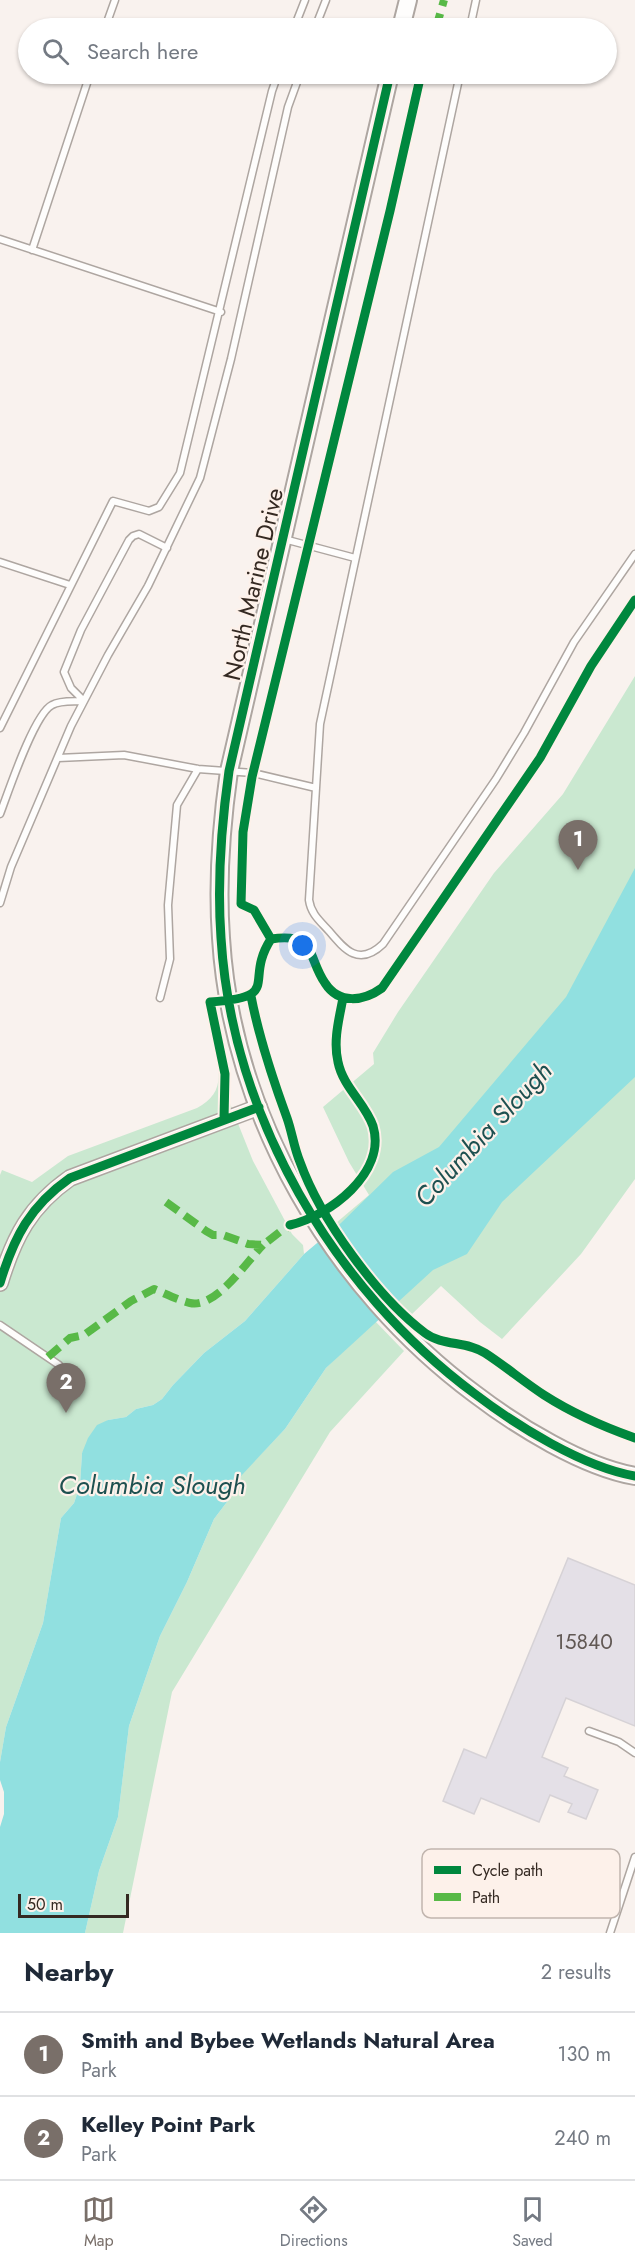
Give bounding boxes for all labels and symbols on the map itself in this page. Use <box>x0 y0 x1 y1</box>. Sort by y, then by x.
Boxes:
street label: North Marine Drive <box>214 484 292 684</box>
pin: 1 <box>558 820 598 870</box>
your location <box>288 931 317 960</box>
water label: Columbia Slough <box>405 1053 561 1215</box>
pin: 2 <box>46 1364 86 1413</box>
water label: Columbia Slough <box>58 1466 246 1504</box>
house number: 15840 <box>555 1627 613 1657</box>
legend <box>422 1849 620 1918</box>
text: Cycle path <box>472 1859 543 1882</box>
text: Path <box>472 1886 500 1909</box>
scale bar <box>18 1891 129 1918</box>

